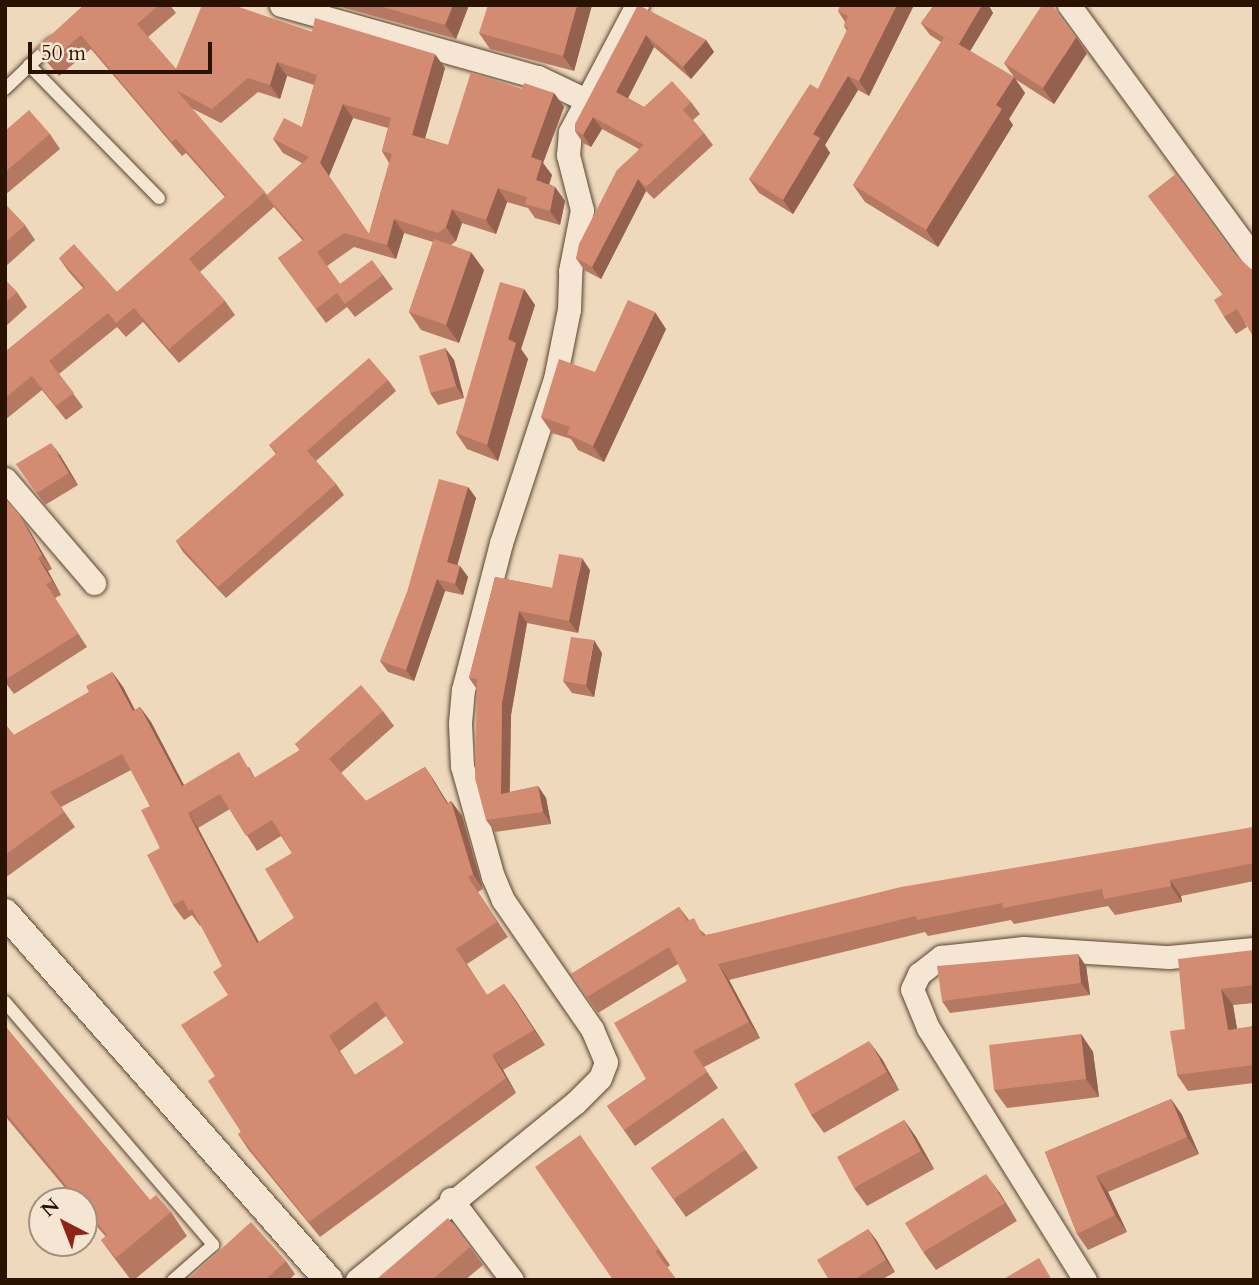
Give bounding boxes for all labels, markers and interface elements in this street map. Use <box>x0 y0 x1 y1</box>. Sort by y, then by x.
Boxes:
scale bar <box>32 28 215 72</box>
text: 50 m <box>41 39 86 68</box>
north arrow <box>28 1187 98 1257</box>
text: N <box>35 1193 65 1223</box>

